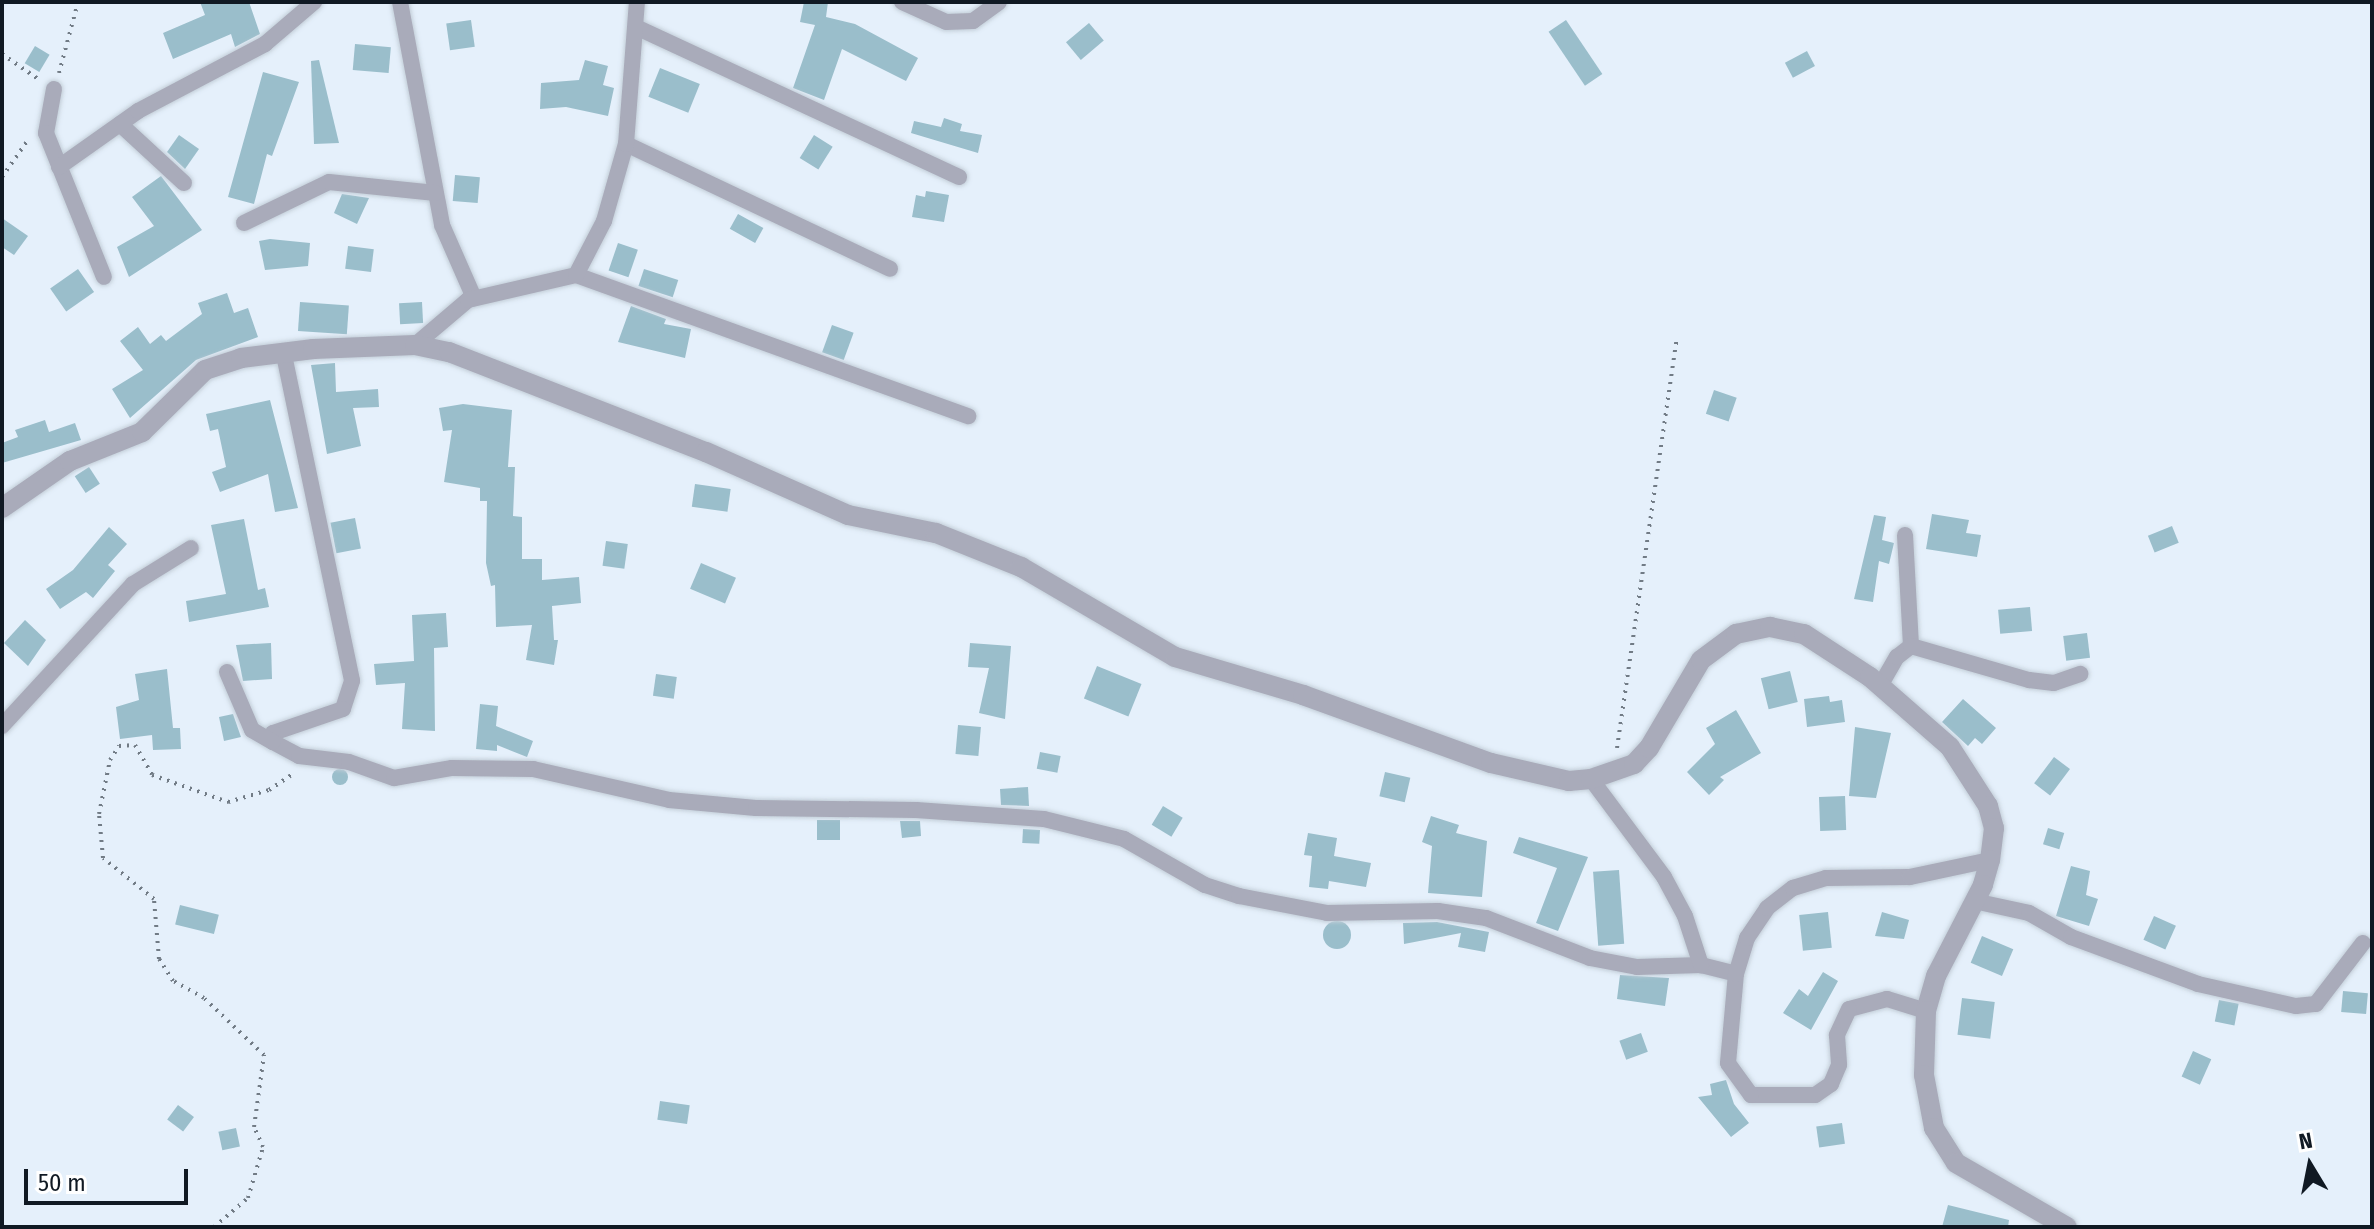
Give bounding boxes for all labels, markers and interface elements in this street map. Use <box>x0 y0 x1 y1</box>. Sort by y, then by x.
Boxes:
north arrow <box>2270 1125 2350 1205</box>
text: N <box>2297 1126 2315 1155</box>
scale bar <box>28 1153 192 1203</box>
text: 50 m <box>38 1169 86 1197</box>

